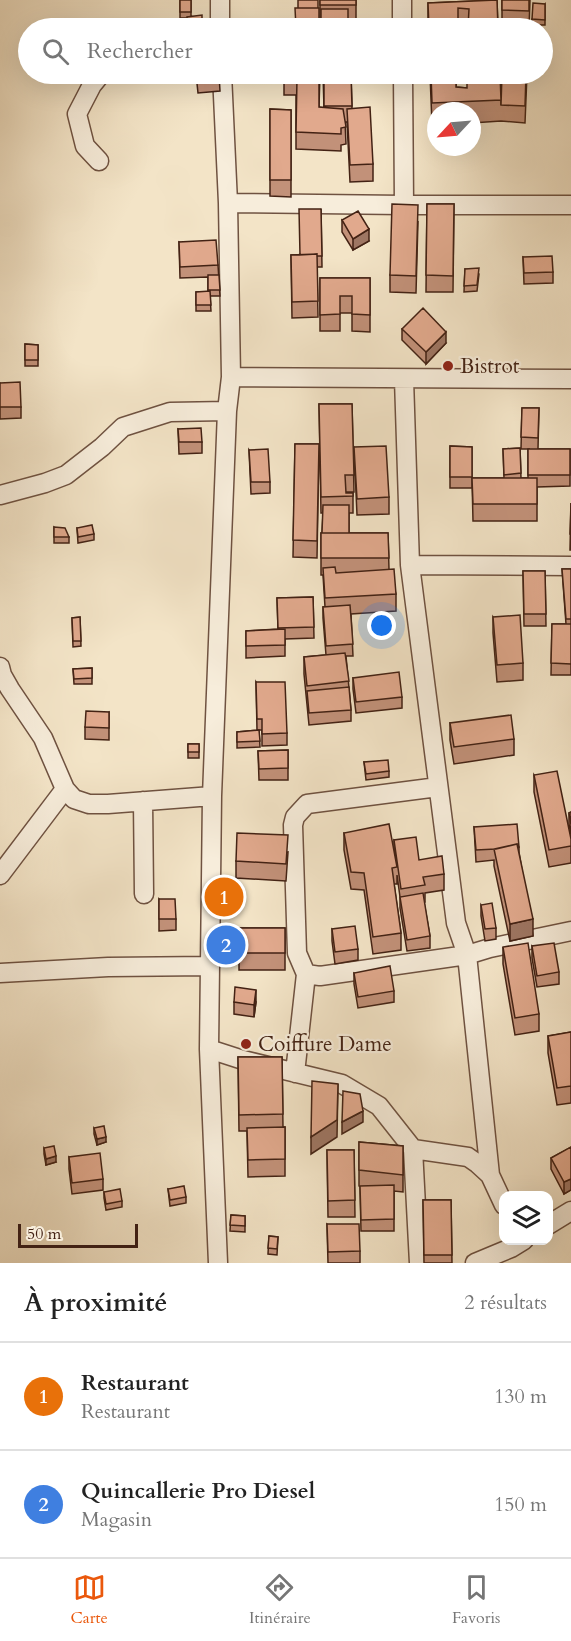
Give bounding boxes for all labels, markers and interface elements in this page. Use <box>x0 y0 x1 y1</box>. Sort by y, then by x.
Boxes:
search box <box>18 18 553 84</box>
icon: search <box>39 35 72 68</box>
text: Rechercher <box>87 36 192 66</box>
north arrow <box>427 102 481 156</box>
place label: Bistrot <box>460 352 520 381</box>
marker: Bistrot <box>441 359 455 373</box>
your location <box>367 611 396 640</box>
pin: 1 <box>204 874 244 920</box>
pin: 2 <box>206 922 246 968</box>
place label: Coiffure Dame <box>258 1030 392 1059</box>
marker: Coiffure Dame <box>239 1037 253 1051</box>
map controls <box>499 1191 553 1245</box>
button: layers <box>499 1191 553 1245</box>
scale bar <box>18 1221 138 1248</box>
text: 50 m <box>27 1223 61 1245</box>
text: À proximité <box>24 1285 167 1320</box>
text: 2 résultats <box>464 1289 547 1316</box>
text: Restaurant <box>81 1368 189 1398</box>
text: 1 <box>38 1383 49 1410</box>
text: 130 m <box>494 1383 547 1410</box>
text: Restaurant <box>81 1398 170 1425</box>
text: Quincallerie Pro Diesel <box>81 1476 315 1506</box>
text: 2 <box>38 1491 49 1518</box>
text: 150 m <box>494 1491 547 1518</box>
text: Magasin <box>81 1506 152 1533</box>
tab: Carte <box>71 1571 108 1629</box>
tab: Itinéraire <box>249 1571 311 1629</box>
tab: Favoris <box>452 1571 500 1629</box>

